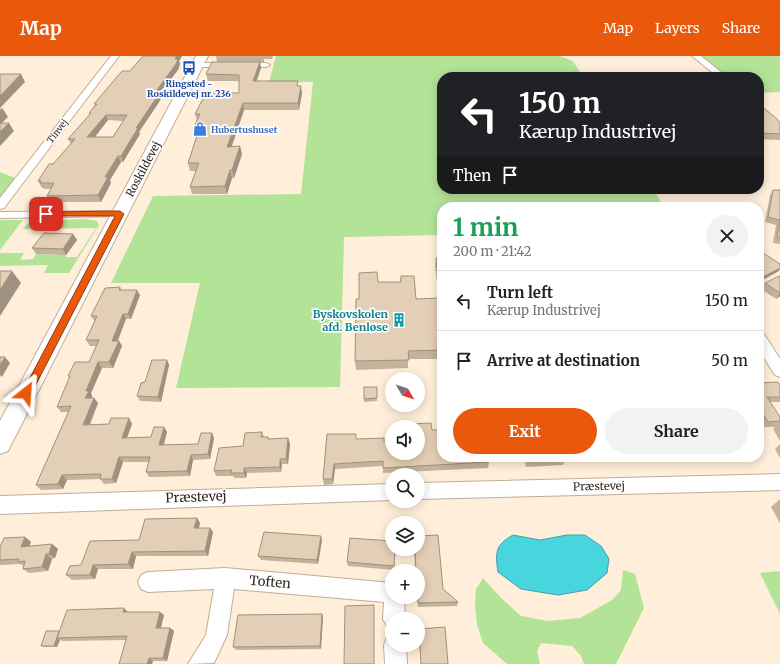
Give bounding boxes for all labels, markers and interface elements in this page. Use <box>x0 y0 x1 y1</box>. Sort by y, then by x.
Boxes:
text: Map <box>20 16 62 40</box>
text: Map <box>603 19 633 37</box>
text: Layers <box>655 19 700 37</box>
text: Share <box>722 19 760 37</box>
bus stop icon: Ringsted - Roskildevej nr. 236 <box>181 60 197 76</box>
place label: Ringsted - Roskildevej nr. 236 <box>147 78 231 99</box>
text: 150 m <box>519 85 601 121</box>
icon: left <box>453 88 505 140</box>
street label: Tinvej <box>44 117 70 145</box>
text: Kærup Industrivej <box>519 120 677 143</box>
shop icon: Hubertushuset <box>192 121 208 137</box>
place label: Hubertushuset <box>211 124 278 135</box>
street label: Roskildevej <box>122 139 164 199</box>
icon: arrive <box>499 164 521 186</box>
text: Then <box>453 166 491 185</box>
pin <box>29 197 63 231</box>
icon: arrive <box>35 203 57 225</box>
text: 1 min <box>453 212 518 243</box>
button: close <box>706 215 748 257</box>
text: 200 m · 21:42 <box>453 243 531 260</box>
text: Turn left <box>487 283 553 302</box>
icon: left <box>453 290 475 312</box>
text: 150 m <box>705 291 748 310</box>
text: Kærup Industrivej <box>487 302 601 319</box>
place label: Byskovskolen afd. Benløse <box>313 307 389 334</box>
building icon: Byskovskolen afd. Benløse <box>391 312 407 328</box>
icon: arrive <box>453 350 475 372</box>
text: Arrive at destination <box>487 351 640 370</box>
text: 50 m <box>711 351 748 370</box>
position arrow <box>5 372 47 414</box>
north arrow <box>385 372 425 412</box>
map controls <box>385 372 425 652</box>
button: Exit <box>453 408 597 454</box>
button: Share <box>605 408 748 454</box>
button: sound <box>385 420 425 460</box>
button: search <box>385 468 425 508</box>
street label: Præstevej <box>573 479 625 493</box>
street label: Præstevej <box>165 487 227 507</box>
button: layers <box>385 516 425 556</box>
button: + <box>385 564 425 604</box>
street label: Toften <box>249 572 292 592</box>
button: − <box>385 612 425 652</box>

